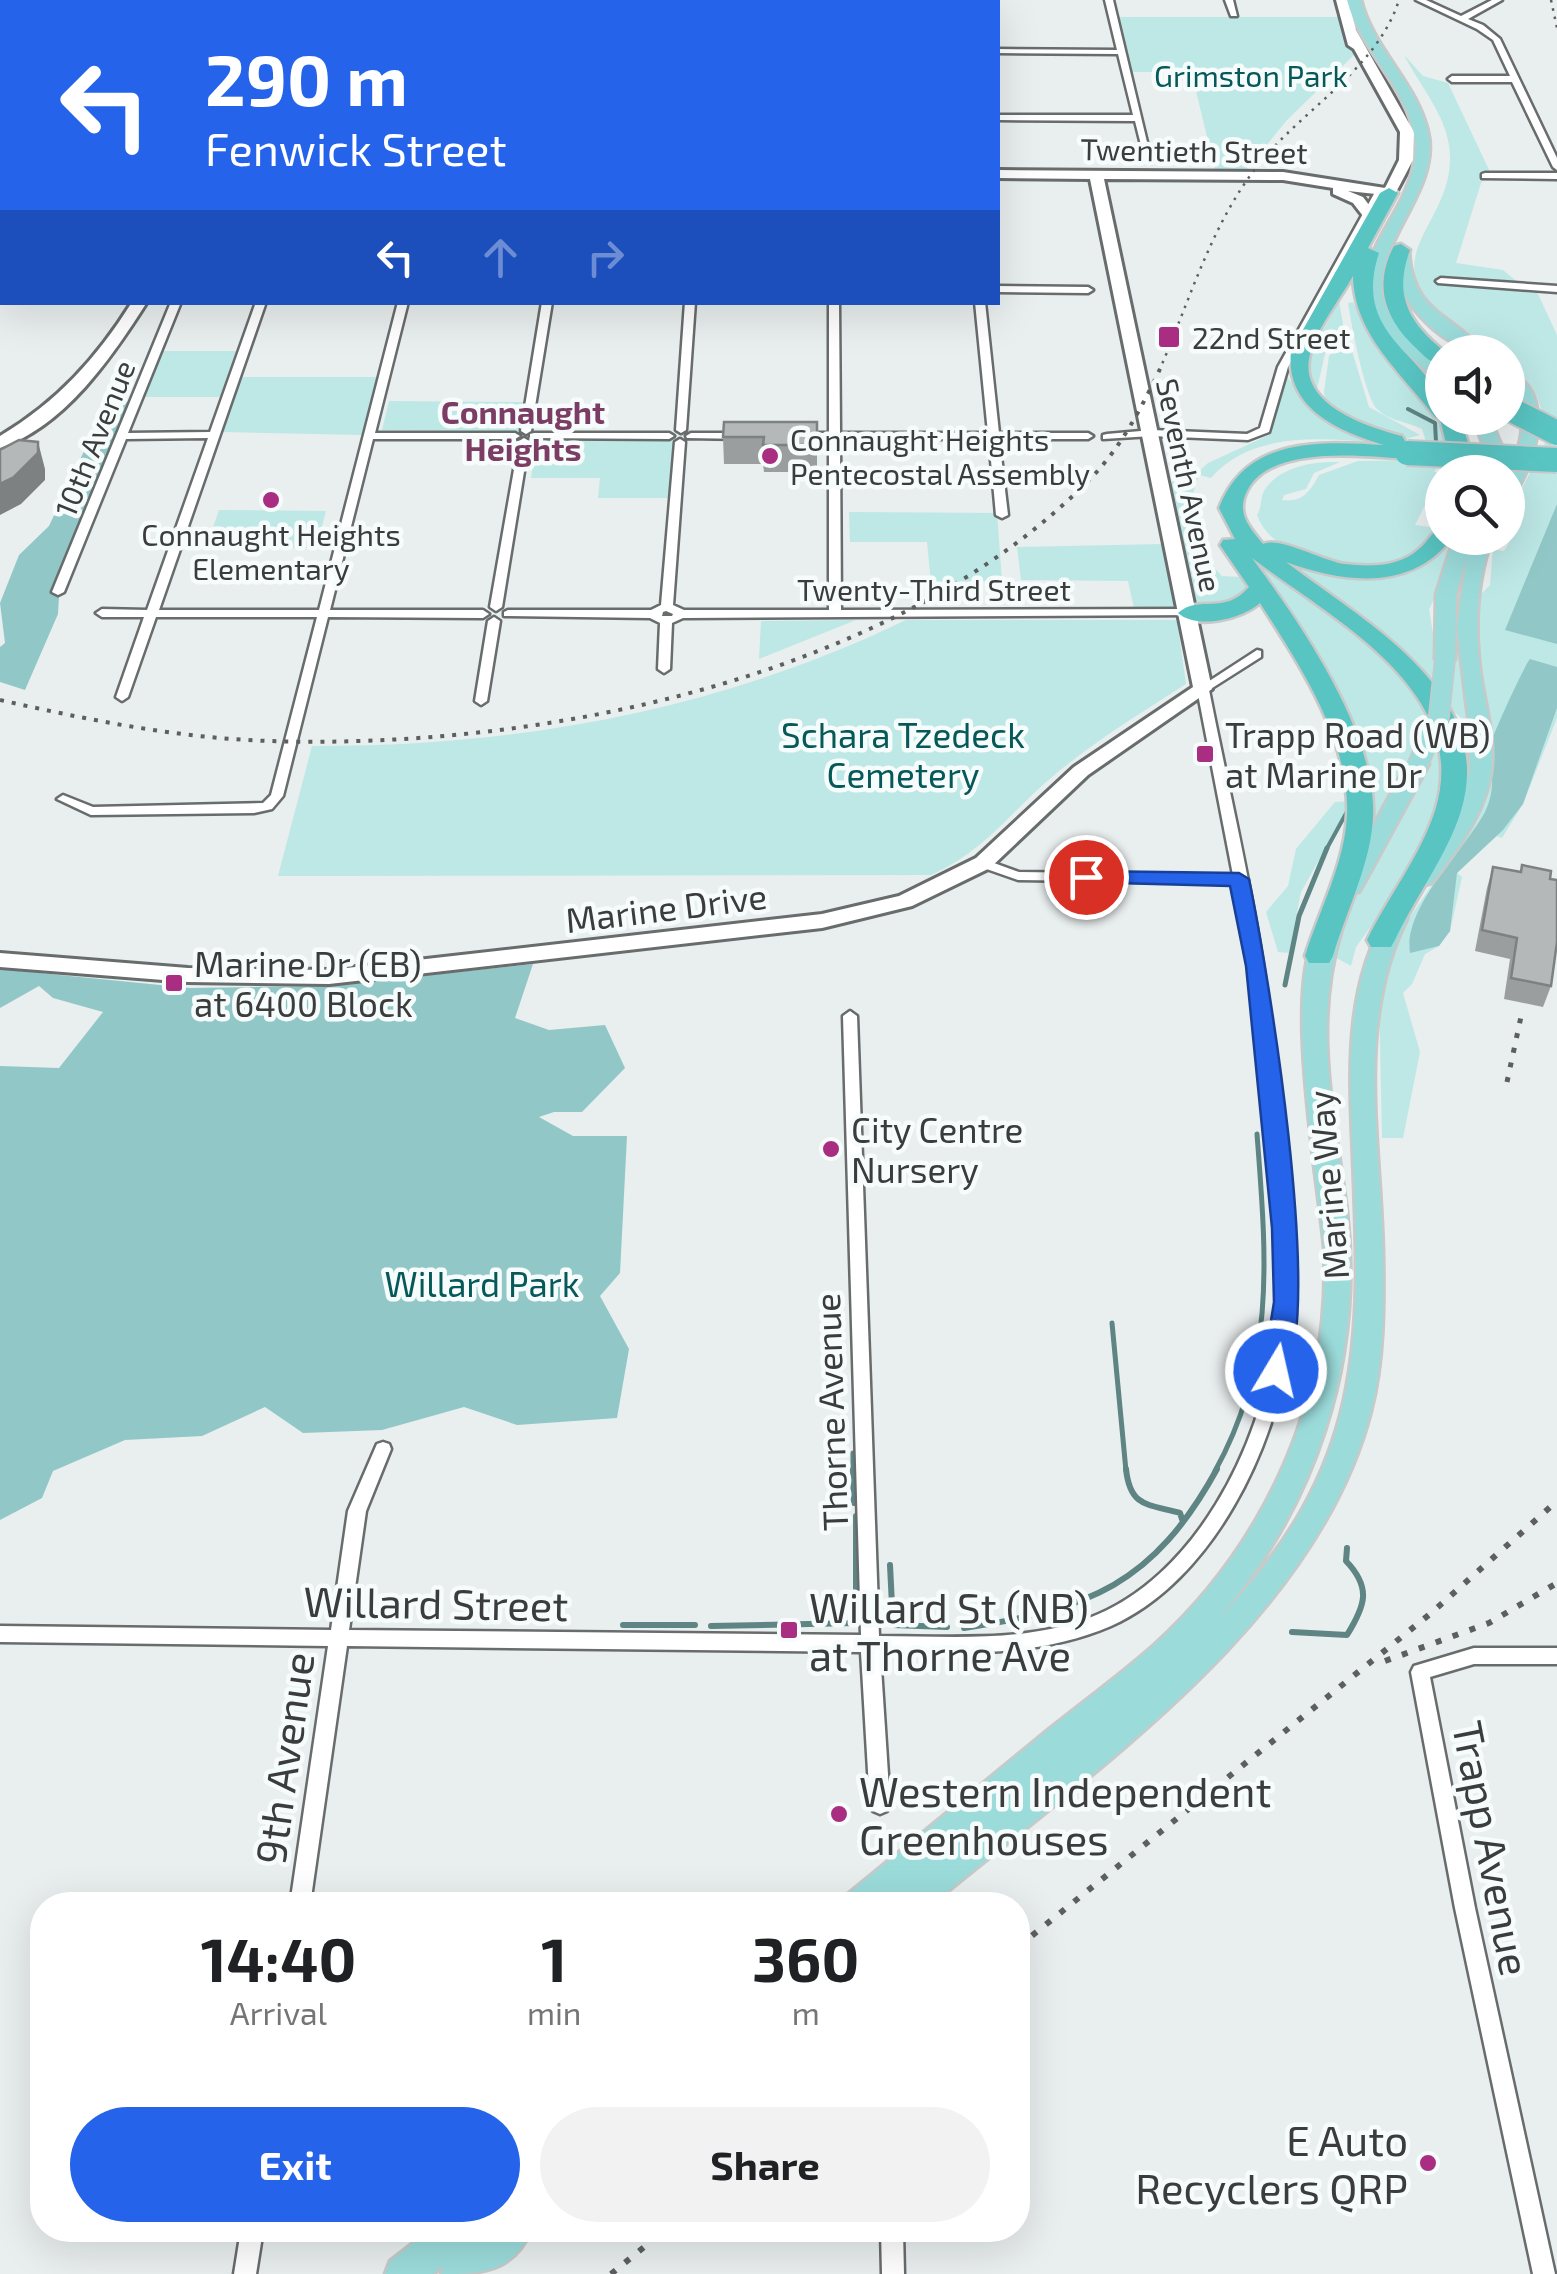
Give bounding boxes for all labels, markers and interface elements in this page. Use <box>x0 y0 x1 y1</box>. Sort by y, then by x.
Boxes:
text: 290 m <box>205 36 408 120</box>
icon: left <box>40 40 170 170</box>
park label: Grimston Park <box>1154 57 1348 93</box>
text: Fenwick Street <box>205 121 507 175</box>
street label: Twentieth Street <box>1080 130 1308 170</box>
icon: left <box>368 230 423 285</box>
icon: ahead <box>473 230 528 285</box>
icon: right <box>578 230 633 285</box>
place label: 22nd Street <box>1192 319 1350 355</box>
marker: 22nd Street <box>1156 324 1182 350</box>
map controls <box>1425 335 1525 555</box>
button: sound <box>1425 335 1525 435</box>
street label: 10th Avenue <box>46 355 142 521</box>
street label: Seventh Avenue <box>1150 375 1230 595</box>
district label: Connaught Heights <box>441 392 605 467</box>
place label: Connaught Heights Pentecostal Assembly <box>790 421 1090 491</box>
marker: Connaught Heights Pentecostal Assembly <box>759 445 781 467</box>
button: search <box>1425 455 1525 555</box>
marker: Connaught Heights Elementary <box>260 489 282 511</box>
place label: Connaught Heights Elementary <box>141 516 401 586</box>
street label: Twenty-Third Street <box>797 571 1071 607</box>
park label: Schara Tzedeck Cemetery <box>781 713 1025 795</box>
place label: Trapp Road (WB) at Marine Dr <box>1225 713 1491 795</box>
marker: Trapp Road (WB) at Marine Dr <box>1194 743 1216 765</box>
pin <box>1044 835 1129 920</box>
icon: arrive <box>1059 850 1114 905</box>
street label: Marine Drive <box>563 874 769 940</box>
place label: Marine Dr (EB) at 6400 Block <box>194 942 422 1024</box>
marker: Marine Dr (EB) at 6400 Block <box>163 972 185 994</box>
street label: Marine Way <box>1298 1089 1356 1281</box>
place label: City Centre Nursery <box>851 1108 1023 1190</box>
marker: City Centre Nursery <box>820 1138 842 1160</box>
park label: Willard Park <box>385 1262 580 1304</box>
street label: Thorne Avenue <box>805 1292 855 1532</box>
position arrow <box>1224 1319 1328 1423</box>
street label: Willard Street <box>303 1575 569 1629</box>
place label: Willard St (NB) at Thorne Ave <box>809 1581 1089 1679</box>
marker: Willard St (NB) at Thorne Ave <box>778 1619 800 1641</box>
street label: 9th Avenue <box>243 1649 323 1867</box>
street label: Trapp Avenue <box>1444 1716 1542 1980</box>
place label: Western Independent Greenhouses <box>859 1765 1271 1863</box>
marker: Western Independent Greenhouses <box>828 1803 850 1825</box>
text: 14:40 <box>201 1922 356 1994</box>
text: 1 <box>541 1922 567 1994</box>
text: 360 <box>752 1922 859 1994</box>
text: Arrival <box>230 1993 327 2031</box>
text: min <box>527 1993 581 2031</box>
text: m <box>792 1993 820 2031</box>
button: Exit <box>70 2107 520 2222</box>
button: Share <box>540 2107 990 2222</box>
place label: E Auto Recyclers QRP <box>1135 2114 1408 2213</box>
marker: E Auto Recyclers QRP <box>1417 2152 1439 2174</box>

